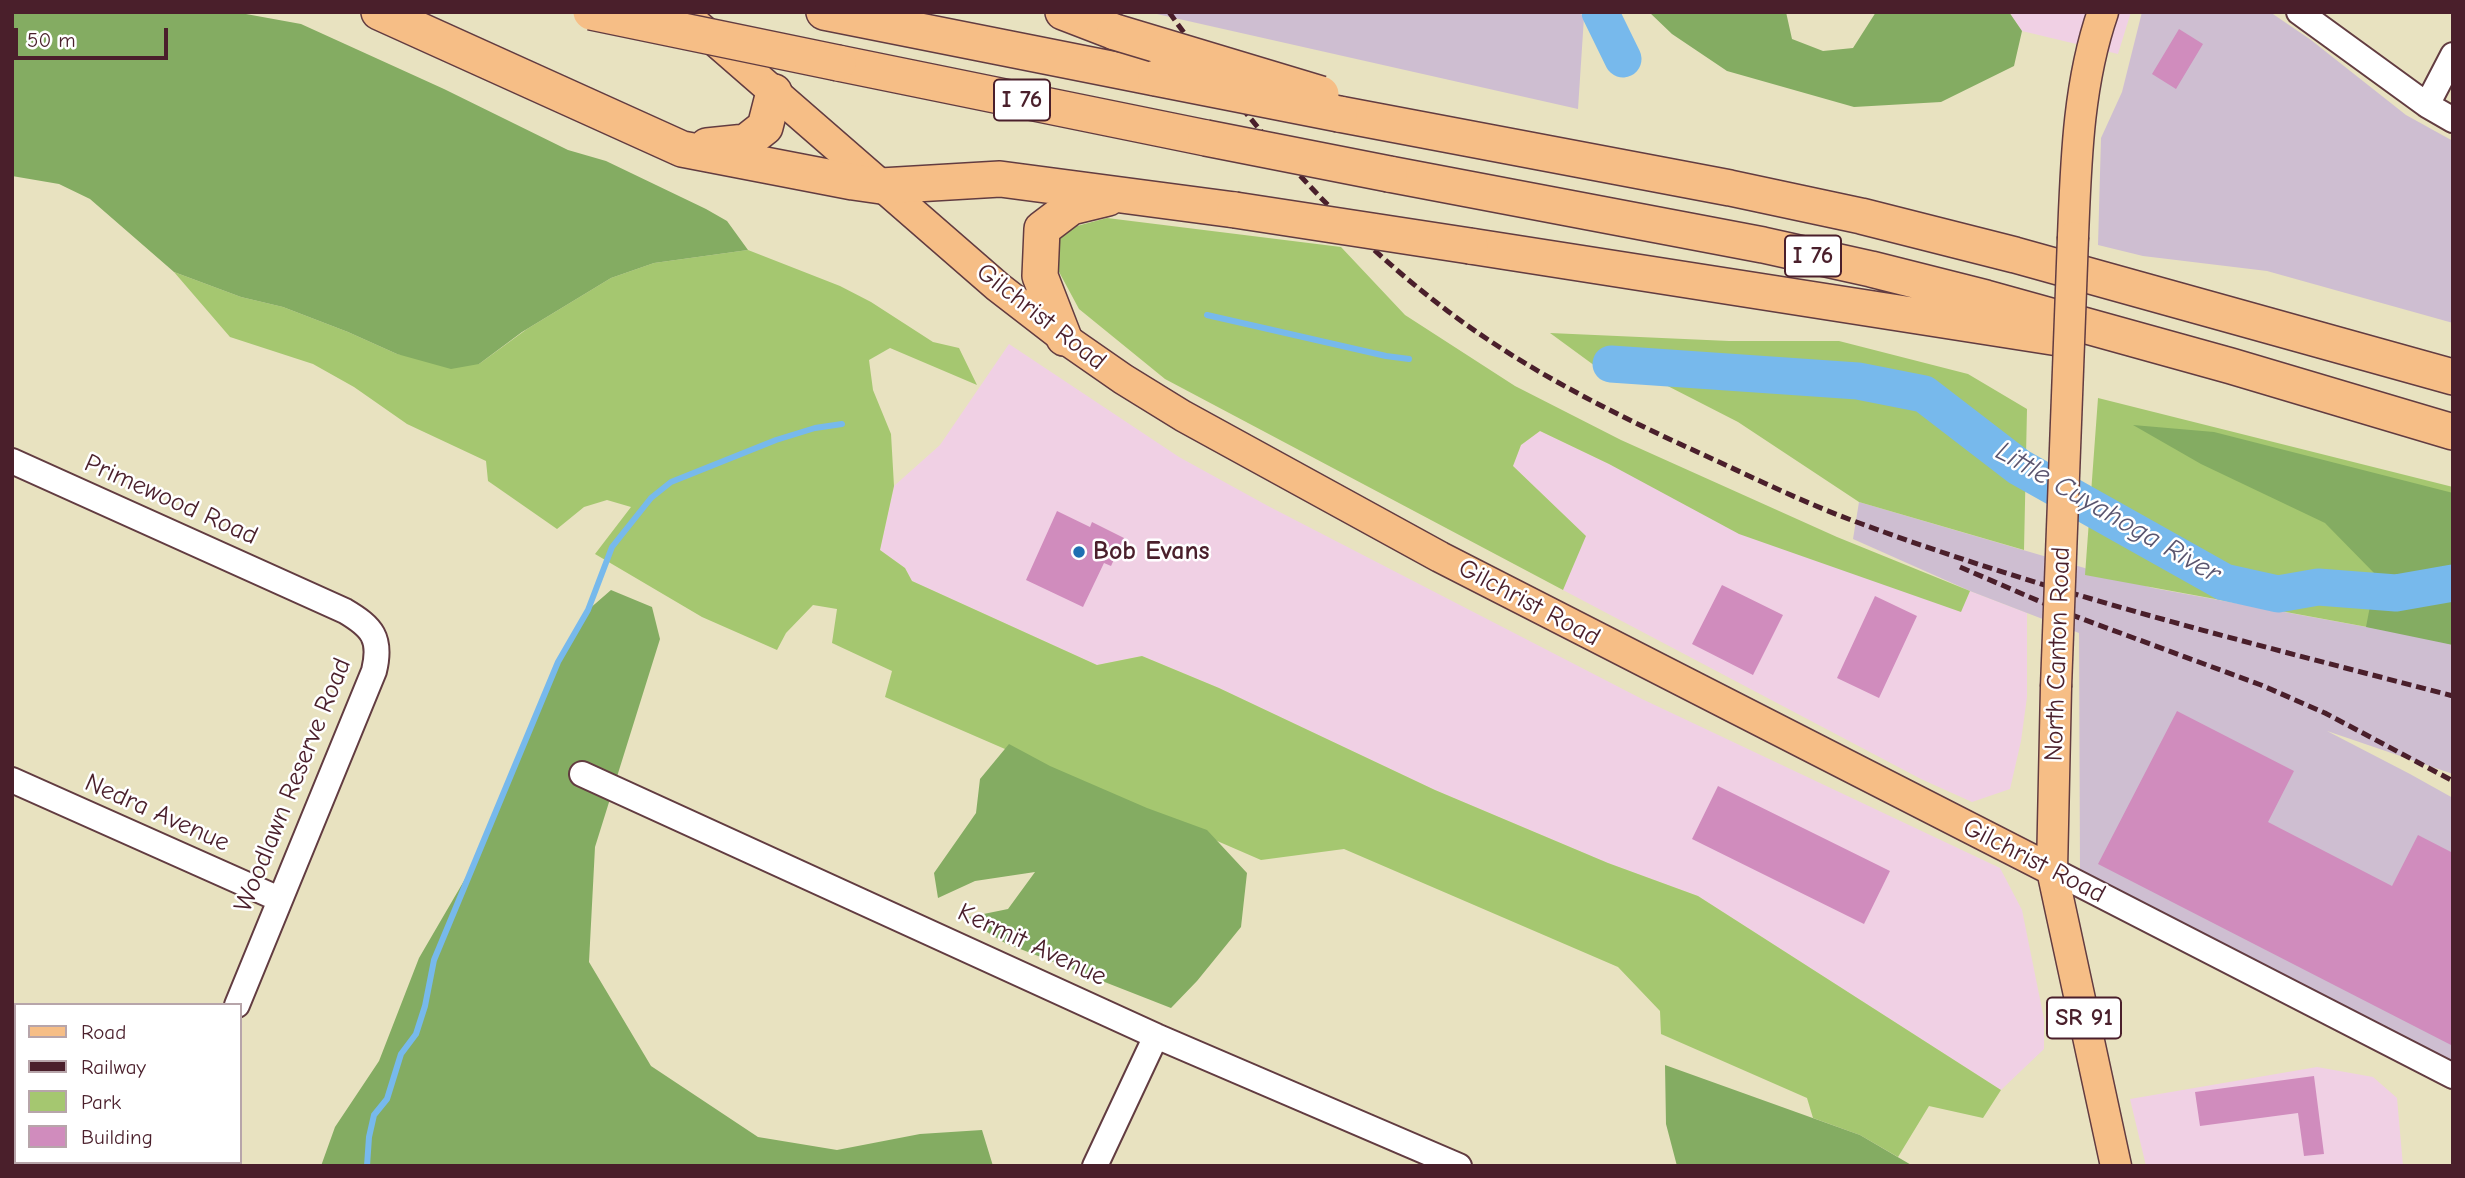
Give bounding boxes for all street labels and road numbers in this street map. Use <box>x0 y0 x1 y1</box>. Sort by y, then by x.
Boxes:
road number: I 76 <box>994 80 1050 120</box>
road number: I 76 <box>1785 235 1841 276</box>
street label: Gilchrist Road <box>970 257 1112 377</box>
street label: Primewood Road <box>79 448 263 552</box>
street label: North Canton Road <box>2039 546 2077 762</box>
street label: Gilchrist Road <box>1453 553 1605 653</box>
street label: Woodlawn Reserve Road <box>228 654 358 916</box>
street label: Nedra Avenue <box>80 767 234 859</box>
street label: Gilchrist Road <box>1957 812 2111 910</box>
street label: Kermit Avenue <box>953 897 1111 993</box>
road number: SR 91 <box>2047 998 2121 1038</box>

